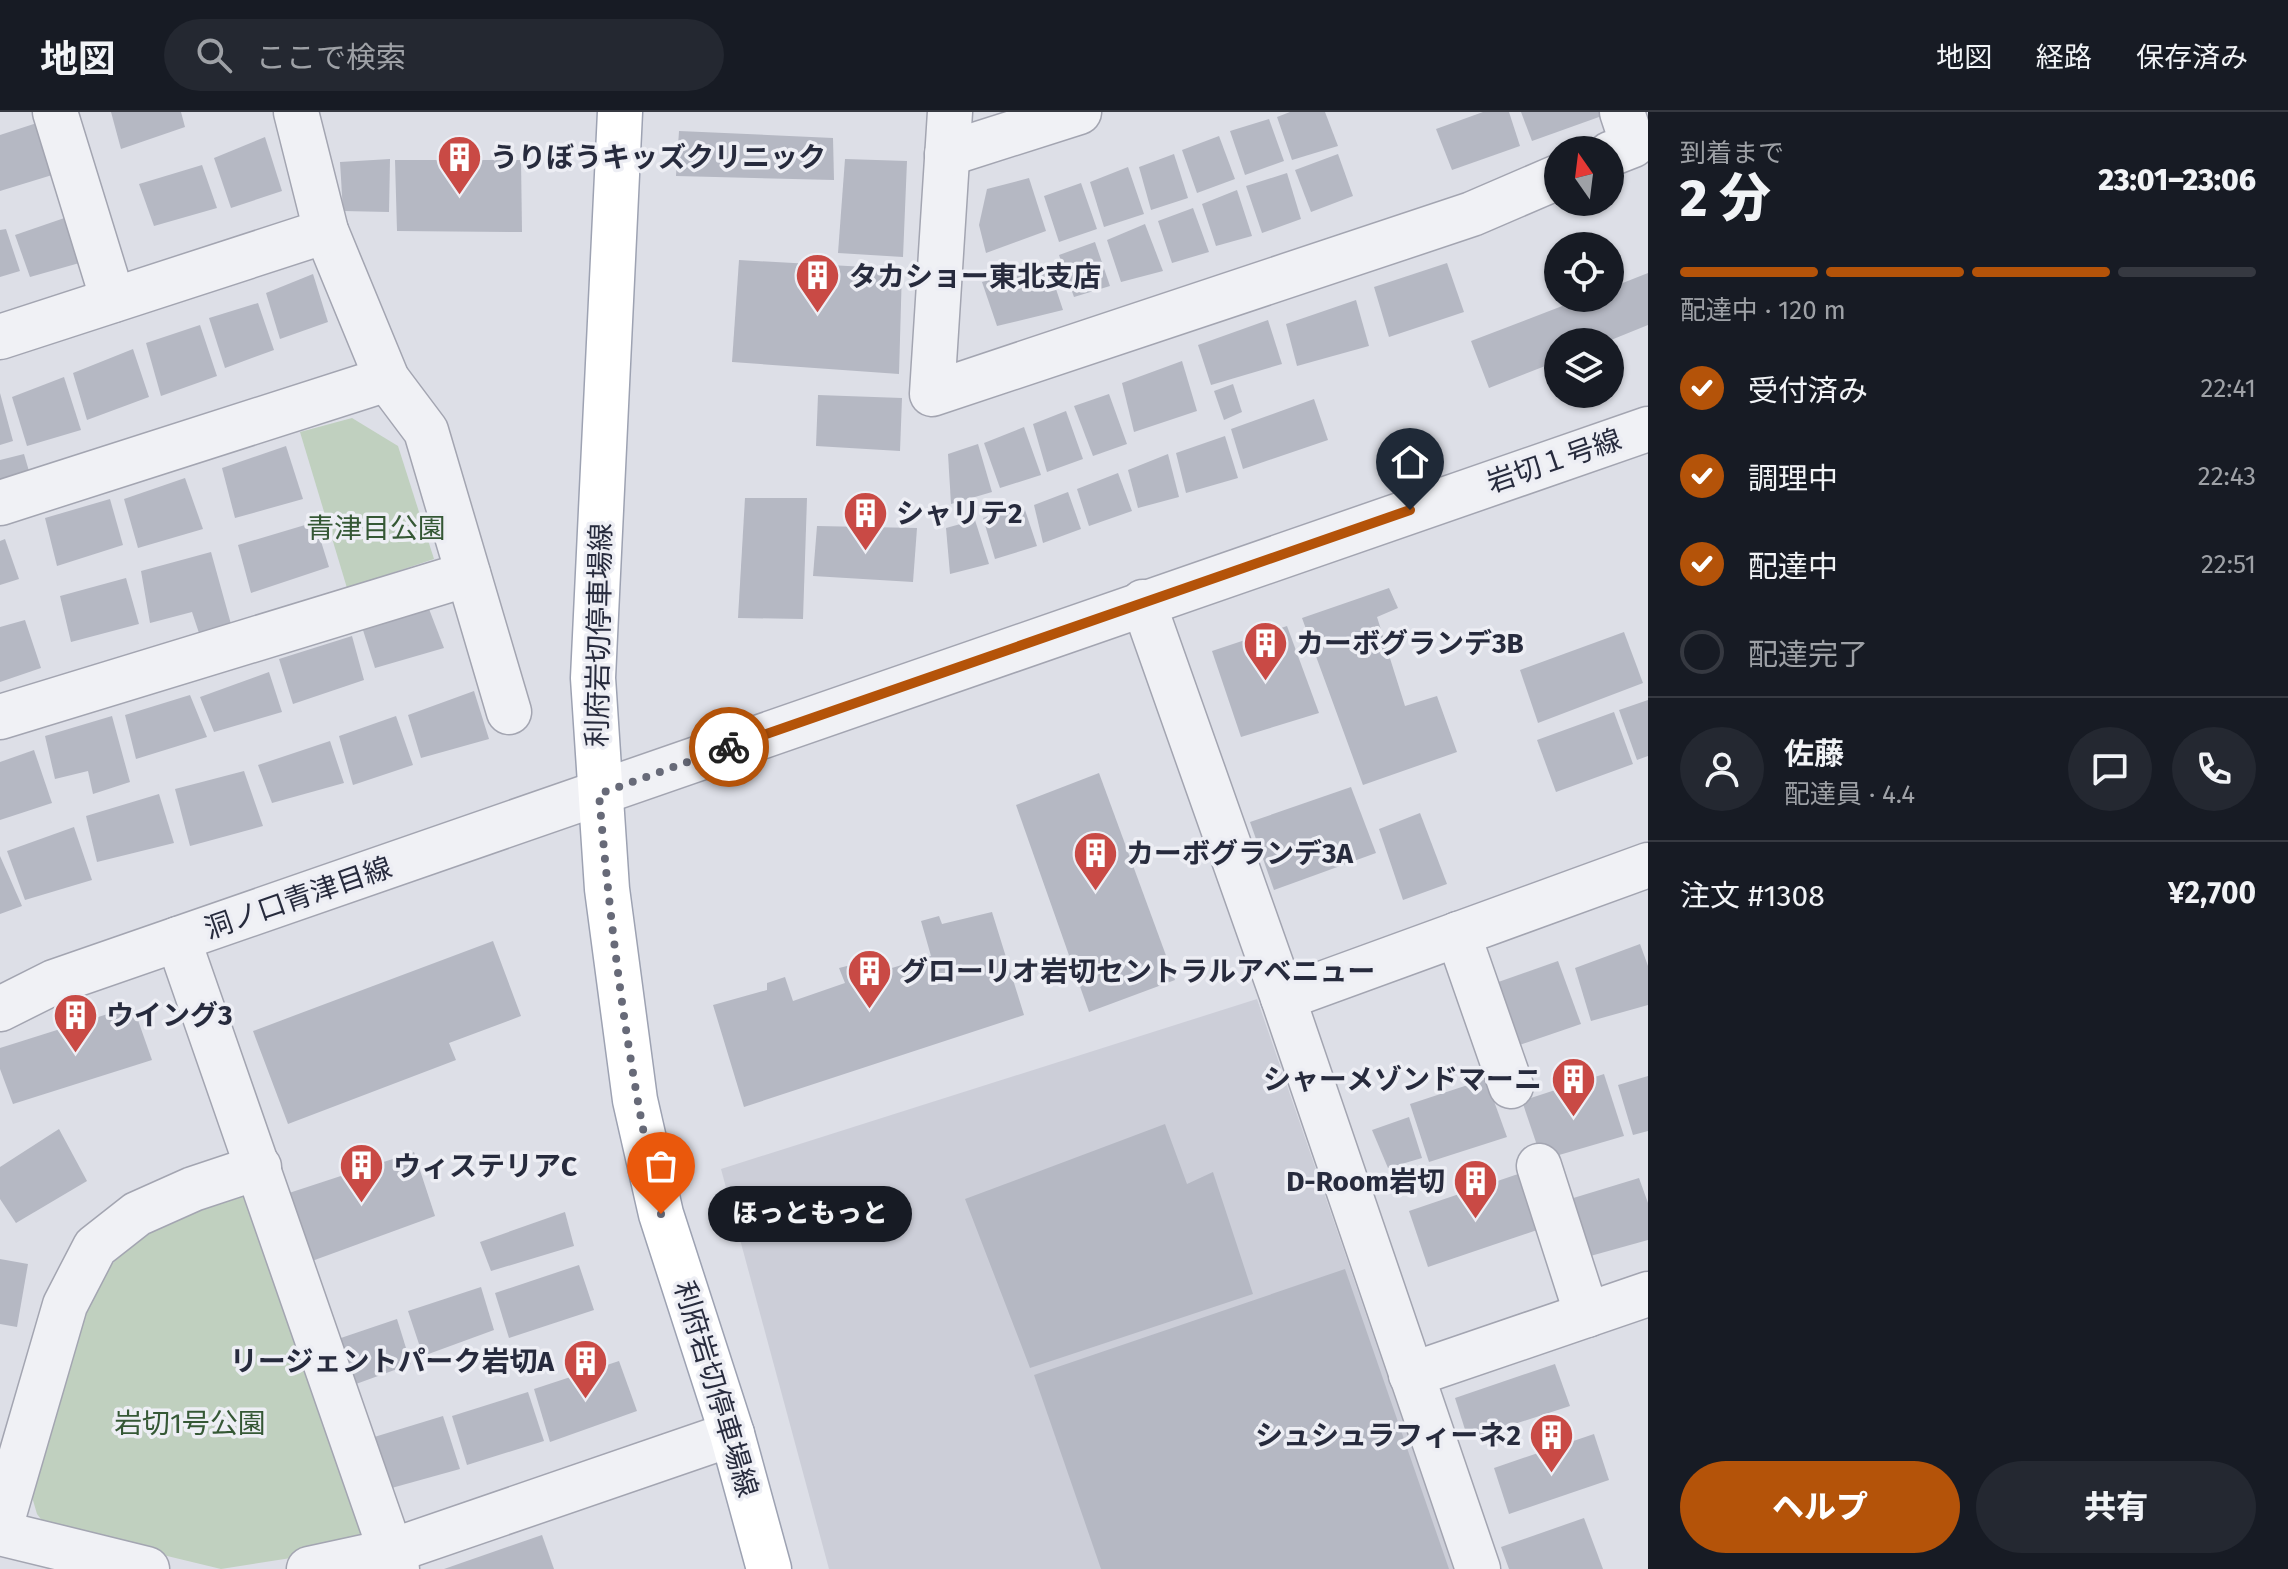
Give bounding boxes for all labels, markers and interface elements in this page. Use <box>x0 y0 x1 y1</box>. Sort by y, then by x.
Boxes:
search box <box>164 19 724 91</box>
icon: search <box>192 33 236 77</box>
text: 地図 <box>40 36 116 82</box>
text: ここで検索 <box>256 40 406 76</box>
text: 地図 <box>1936 41 1992 74</box>
text: 経路 <box>2036 41 2092 74</box>
text: 保存済み <box>2136 41 2248 74</box>
building icon: うりぼうキッズクリニック <box>435 133 483 196</box>
north arrow <box>1544 136 1624 216</box>
map controls <box>1544 136 1624 408</box>
text: 到着まで <box>1680 138 1784 169</box>
place label: うりぼうキッズクリニック <box>490 141 826 174</box>
text: 23:01–23:06 <box>2098 162 2256 198</box>
text: 2 分 <box>1680 167 1771 230</box>
button: locate <box>1544 232 1624 312</box>
building icon: タカショー東北支店 <box>794 252 842 315</box>
place label: タカショー東北支店 <box>849 260 1101 293</box>
text: 配達中 · 120 m <box>1680 295 1846 326</box>
button: layers <box>1544 328 1624 408</box>
icon: check <box>1680 366 1724 410</box>
text: 受付済み <box>1748 373 1868 409</box>
text: 22:41 <box>2201 373 2256 404</box>
street label: 岩切１号線 <box>1482 423 1626 499</box>
pin <box>1376 428 1444 510</box>
icon: home <box>1388 440 1432 484</box>
icon: check <box>1680 454 1724 498</box>
text: 調理中 <box>1748 461 1838 497</box>
text: 22:43 <box>2198 461 2256 492</box>
building icon: シャリテ2 <box>841 489 889 552</box>
place label: シャリテ2 <box>896 497 1022 530</box>
park label: 青津目公園 <box>306 512 446 545</box>
street label: 利府岩切停車場線 <box>581 523 617 747</box>
icon: check <box>1680 542 1724 586</box>
text: 配達中 <box>1748 549 1838 585</box>
text: 22:51 <box>2201 549 2256 580</box>
building icon: カーボグランデ3B <box>1241 619 1289 682</box>
place label: カーボグランデ3B <box>1296 627 1524 660</box>
text: 配達完了 <box>1748 637 1868 673</box>
courier <box>689 707 769 787</box>
icon: bike <box>707 725 751 769</box>
button: person <box>1680 727 1764 811</box>
button: chat <box>2068 727 2152 811</box>
button: phone <box>2172 727 2256 811</box>
text: 佐藤 <box>1784 736 1844 772</box>
text: 配達員 · 4.4 <box>1784 779 1915 810</box>
building icon: カーボグランデ3A <box>1071 829 1119 892</box>
place label: カーボグランデ3A <box>1126 837 1354 870</box>
street label: 洞ノ口青津目線 <box>200 850 396 946</box>
text: ¥2,700 <box>2168 875 2256 911</box>
text: 注文 #1308 <box>1680 878 1825 914</box>
building icon: グローリオ岩切セントラルアベニュー <box>845 947 893 1010</box>
place label: グローリオ岩切セントラルアベニュー <box>900 955 1375 988</box>
building icon: ウイング3 <box>51 991 99 1054</box>
place label: ウイング3 <box>106 999 233 1032</box>
building icon: シャーメゾンドマーニ <box>1549 1055 1597 1118</box>
place label: シャーメゾンドマーニ <box>1263 1063 1542 1096</box>
pin <box>627 1132 695 1214</box>
building icon: ウィステリアC <box>338 1142 386 1205</box>
icon: bag <box>639 1144 683 1188</box>
place label: ウィステリアC <box>393 1150 577 1183</box>
building icon: D-Room岩切 <box>1452 1157 1500 1220</box>
place label: D-Room岩切 <box>1286 1165 1445 1198</box>
callout: ほっともっと <box>709 1186 913 1242</box>
text: ほっともっと <box>732 1198 888 1229</box>
street label: 利府岩切停車場線 <box>667 1277 765 1501</box>
building icon: リージェントパーク岩切A <box>561 1337 609 1400</box>
place label: リージェントパーク岩切A <box>230 1345 554 1378</box>
park label: 岩切1号公園 <box>114 1407 266 1440</box>
building icon: シュシュラフィーネ2 <box>1528 1411 1576 1474</box>
place label: シュシュラフィーネ2 <box>1255 1419 1521 1452</box>
button: ヘルプ <box>1680 1461 1960 1553</box>
button: 共有 <box>1976 1461 2256 1553</box>

